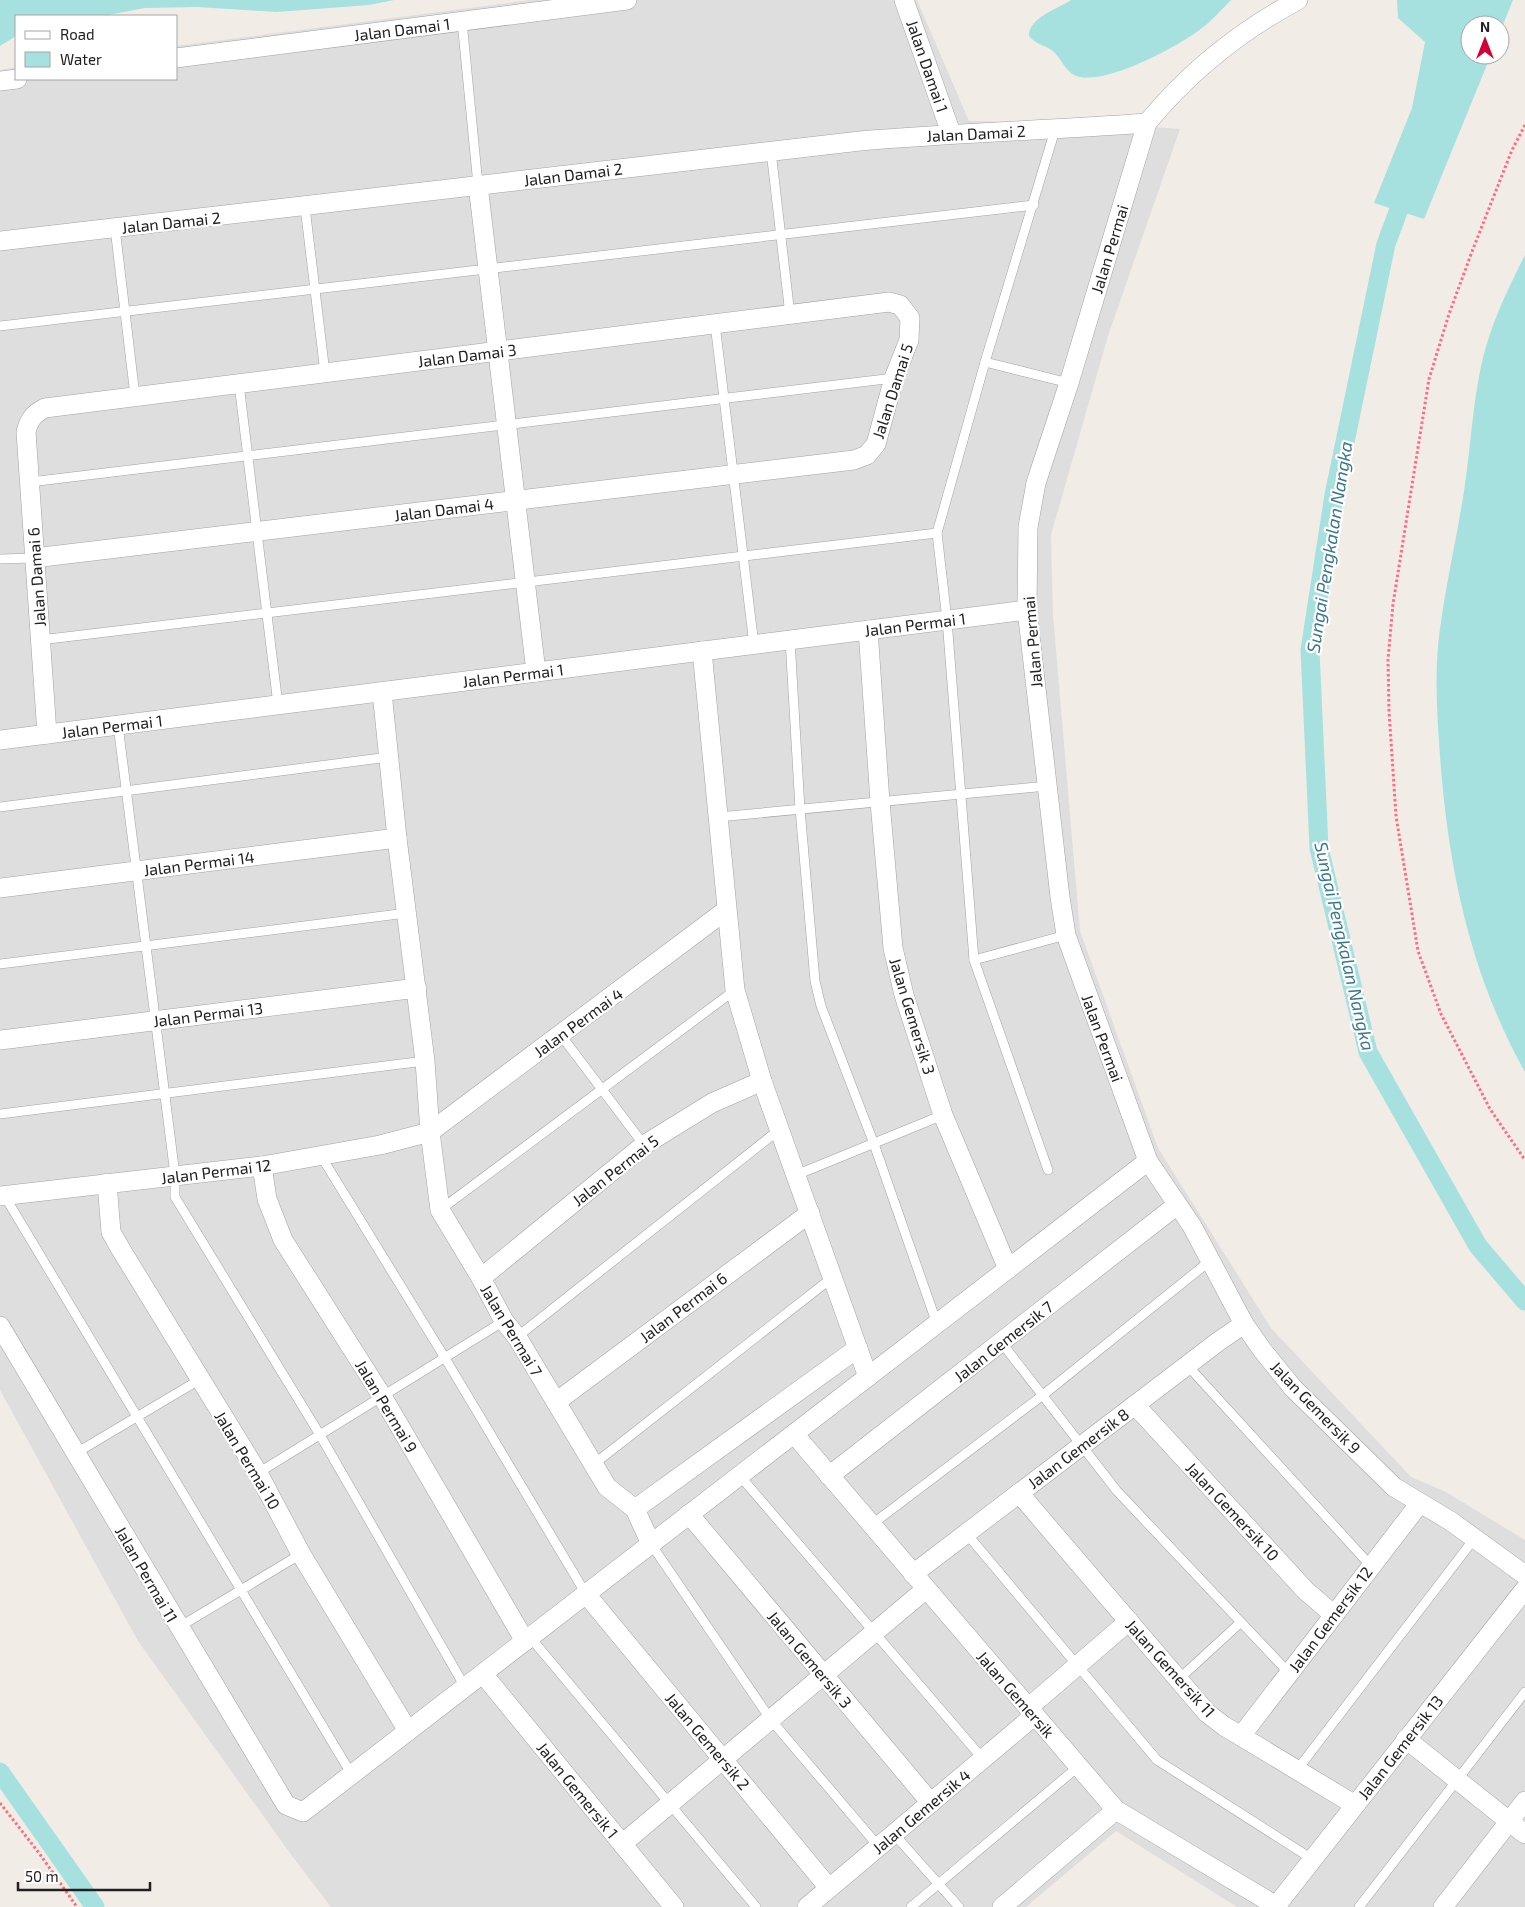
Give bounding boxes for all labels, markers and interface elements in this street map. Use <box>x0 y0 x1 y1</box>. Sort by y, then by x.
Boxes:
street label: Jalan Damai 1 <box>353 14 451 44</box>
legend <box>15 15 178 80</box>
north arrow <box>1460 15 1510 65</box>
street label: Jalan Damai 1 <box>903 17 953 115</box>
text: N <box>1480 18 1490 35</box>
text: Road <box>60 25 95 43</box>
text: Water <box>60 50 102 68</box>
street label: Jalan Damai 2 <box>926 121 1026 145</box>
street label: Jalan Damai 2 <box>523 159 623 189</box>
street label: Jalan Permai <box>1087 202 1131 296</box>
street label: Jalan Damai 2 <box>121 207 221 237</box>
street label: Jalan Damai 3 <box>417 340 517 370</box>
street label: Jalan Damai 5 <box>868 341 916 441</box>
water label: Sungai Pengkalan Nangka <box>1301 440 1357 654</box>
street label: Jalan Damai 4 <box>393 493 495 525</box>
street label: Jalan Damai 6 <box>23 527 49 627</box>
street label: Jalan Permai <box>1019 595 1045 689</box>
street label: Jalan Permai 1 <box>863 608 967 640</box>
street label: Jalan Permai 1 <box>461 659 565 691</box>
street label: Jalan Permai 1 <box>60 710 164 742</box>
water label: Sungai Pengkalan Nangka <box>1310 839 1380 1053</box>
street label: Jalan Permai 14 <box>142 847 256 879</box>
street label: Jalan Gemersik 3 <box>886 955 940 1077</box>
street label: Jalan Permai 4 <box>530 983 626 1061</box>
street label: Jalan Permai <box>1078 992 1128 1084</box>
street label: Jalan Permai 13 <box>152 998 264 1030</box>
street label: Jalan Permai 5 <box>568 1131 662 1209</box>
street label: Jalan Permai 12 <box>160 1155 272 1187</box>
street label: Jalan Permai 6 <box>636 1268 730 1346</box>
street label: Jalan Permai 7 <box>477 1281 547 1379</box>
street label: Jalan Gemersik 7 <box>950 1297 1056 1385</box>
street label: Jalan Permai 9 <box>352 1356 422 1456</box>
street label: Jalan Gemersik 9 <box>1267 1357 1365 1457</box>
street label: Jalan Gemersik 8 <box>1024 1404 1132 1492</box>
street label: Jalan Permai 10 <box>211 1407 285 1513</box>
street label: Jalan Gemersik 10 <box>1182 1458 1284 1564</box>
street label: Jalan Permai 11 <box>112 1522 182 1626</box>
street label: Jalan Gemersik 12 <box>1284 1562 1376 1676</box>
street label: Jalan Gemersik 3 <box>764 1607 856 1711</box>
street label: Jalan Gemersik 11 <box>1122 1615 1220 1721</box>
street label: Jalan Gemersik <box>973 1647 1059 1741</box>
street label: Jalan Gemersik 2 <box>662 1689 754 1793</box>
street label: Jalan Gemersik 13 <box>1353 1691 1447 1803</box>
street label: Jalan Gemersik 1 <box>533 1738 623 1842</box>
street label: Jalan Gemersik 4 <box>868 1764 974 1857</box>
scale bar <box>18 1860 150 1892</box>
text: 50 m <box>25 1867 59 1885</box>

